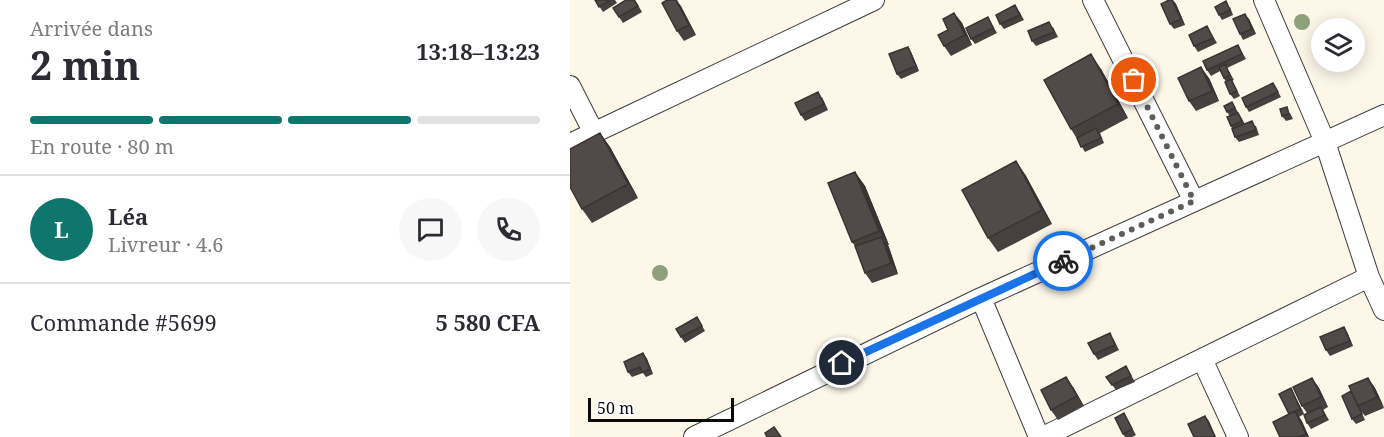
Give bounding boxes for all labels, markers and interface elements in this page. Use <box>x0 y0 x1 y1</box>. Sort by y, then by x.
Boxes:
text: Arrivée dans <box>30 15 153 42</box>
map controls <box>1311 18 1365 72</box>
button: layers <box>1311 18 1365 72</box>
text: 13:18–13:23 <box>416 36 540 66</box>
text: 2 min <box>30 38 140 91</box>
pin <box>1108 54 1159 105</box>
icon: bag <box>1117 63 1150 96</box>
text: En route · 80 m <box>30 133 174 160</box>
button: chat <box>399 198 462 261</box>
button: phone <box>477 198 540 261</box>
text: Léa <box>108 201 148 231</box>
text: L <box>54 214 69 244</box>
text: Livreur · 4.6 <box>108 231 223 258</box>
courier <box>1033 231 1093 291</box>
icon: bike <box>1047 245 1080 278</box>
text: Commande #5699 <box>30 307 217 337</box>
text: 5 580 CFA <box>435 307 540 337</box>
pin <box>816 337 867 388</box>
icon: home <box>825 346 858 379</box>
scale bar <box>588 395 734 422</box>
text: 50 m <box>597 397 634 419</box>

